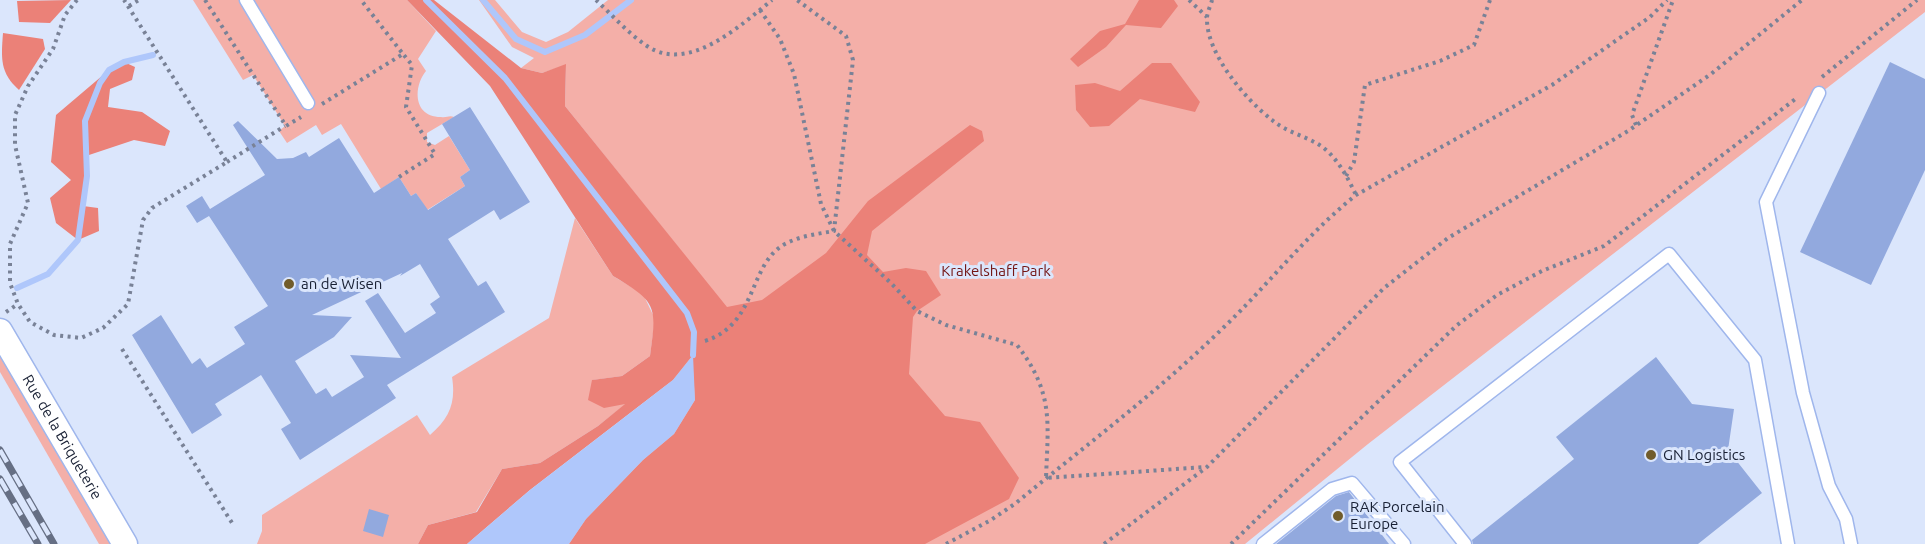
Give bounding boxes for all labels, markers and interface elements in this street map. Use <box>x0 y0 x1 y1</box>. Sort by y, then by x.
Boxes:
park label: Krakelshaff Park <box>941 262 1051 279</box>
place label: an de Wisen <box>301 275 382 292</box>
marker: an de Wisen <box>282 277 296 291</box>
street label: Rue de la Briqueterie <box>20 371 106 502</box>
place label: GN Logistics <box>1663 446 1745 463</box>
marker: GN Logistics <box>1644 448 1658 462</box>
place label: RAK Porcelain Europe <box>1350 498 1444 532</box>
marker: RAK Porcelain Europe <box>1331 509 1345 523</box>

